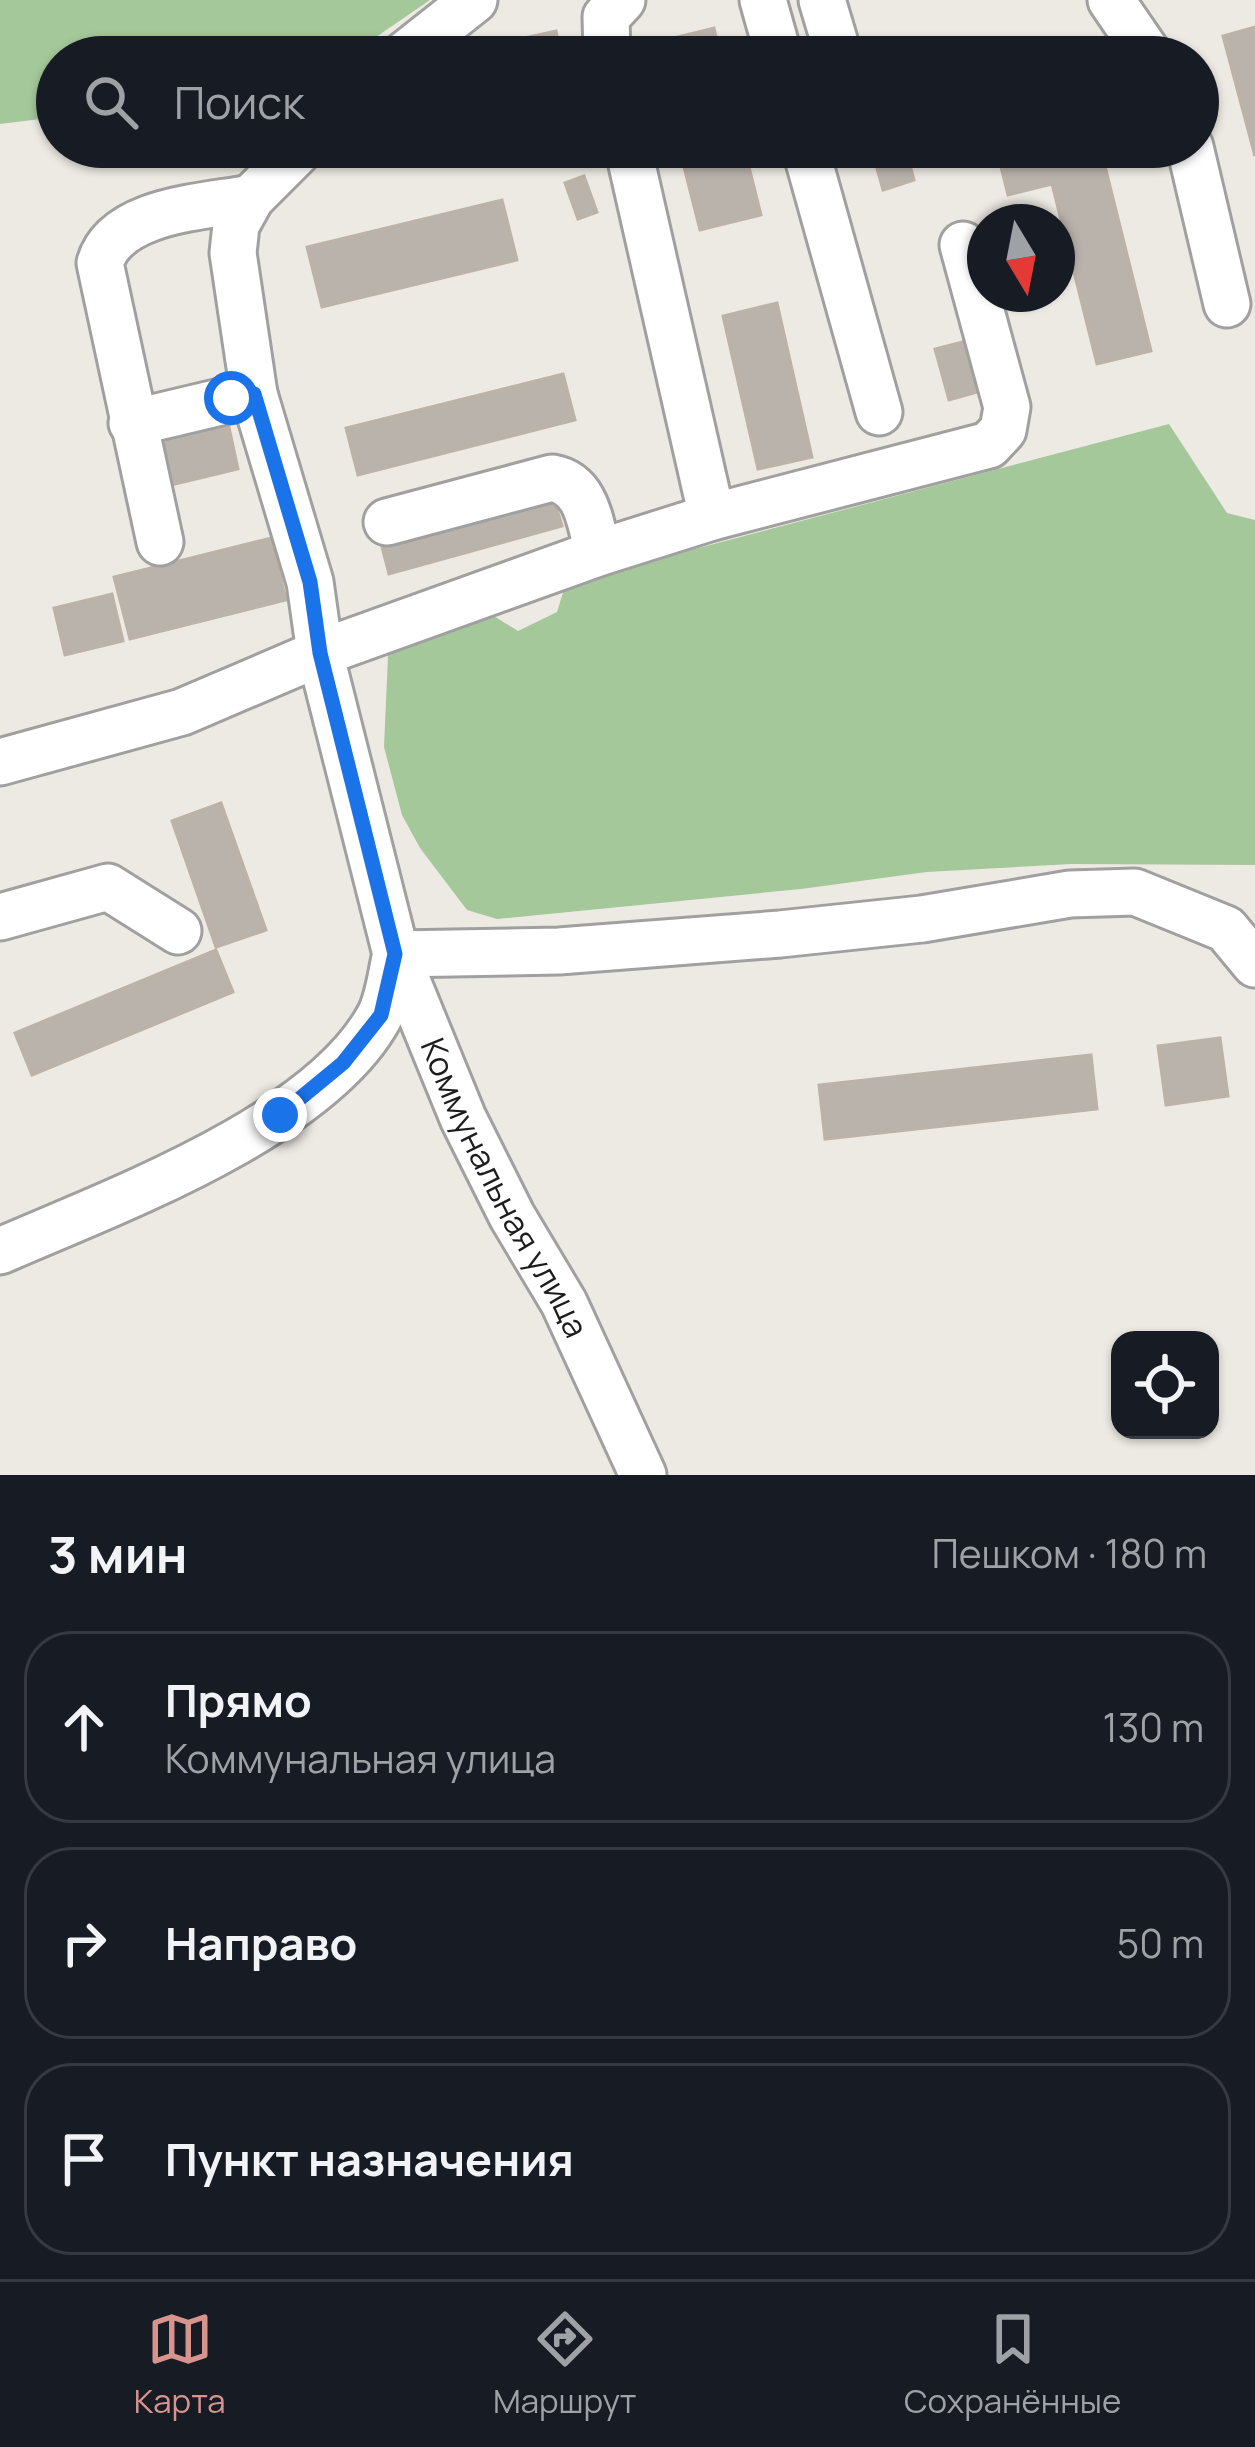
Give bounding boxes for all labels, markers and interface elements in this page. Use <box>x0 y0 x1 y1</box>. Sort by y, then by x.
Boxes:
search box <box>36 36 1219 168</box>
icon: search <box>78 69 144 135</box>
text: Поиск <box>174 71 305 133</box>
north arrow <box>967 204 1075 312</box>
route start <box>204 371 258 425</box>
street label: Коммунальная улица <box>411 1031 600 1344</box>
route end <box>253 1088 307 1142</box>
map controls <box>1111 1331 1219 1439</box>
button: locate <box>1111 1331 1219 1439</box>
text: 3 мин <box>48 1519 188 1588</box>
text: Пешком · 180 m <box>932 1526 1207 1580</box>
text: Прямо <box>165 1669 312 1731</box>
icon: ahead <box>51 1694 117 1760</box>
text: 130 m <box>1103 1700 1204 1754</box>
text: Коммунальная улица <box>165 1731 556 1785</box>
icon: right <box>51 1910 117 1976</box>
text: Направо <box>165 1912 357 1974</box>
text: 50 m <box>1117 1916 1204 1970</box>
icon: arrive <box>51 2126 117 2192</box>
text: Пункт назначения <box>165 2128 574 2190</box>
tab: Карта <box>134 2306 226 2423</box>
tab: Маршрут <box>493 2306 637 2423</box>
tab: Сохранённые <box>904 2306 1121 2423</box>

